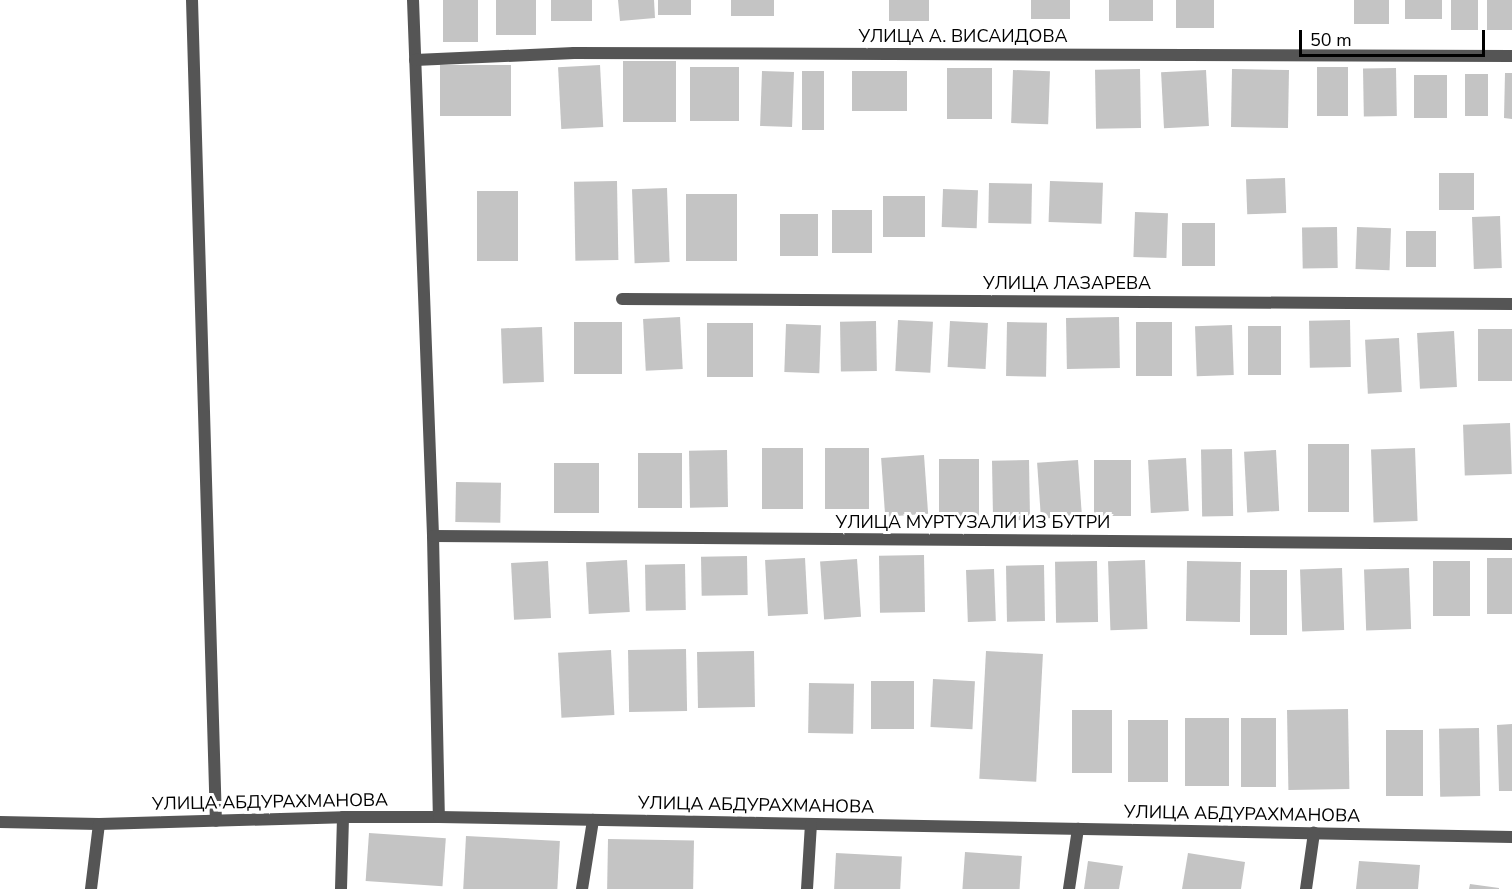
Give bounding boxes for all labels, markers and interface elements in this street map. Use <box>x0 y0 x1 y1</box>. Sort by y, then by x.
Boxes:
scale bar <box>1302 18 1488 56</box>
street label: УЛИЦА А. ВИСАИДОВА <box>858 25 1068 47</box>
text: 50 m <box>1310 28 1352 52</box>
street label: УЛИЦА ЛАЗАРЕВА <box>983 272 1151 294</box>
street label: УЛИЦА МУРТУЗАЛИ ИЗ БУТРИ <box>836 511 1110 533</box>
street label: УЛИЦА АБДУРАХМАНОВА <box>152 789 388 815</box>
street label: УЛИЦА АБДУРАХМАНОВА <box>638 792 874 818</box>
street label: УЛИЦА АБДУРАХМАНОВА <box>1124 801 1360 827</box>

